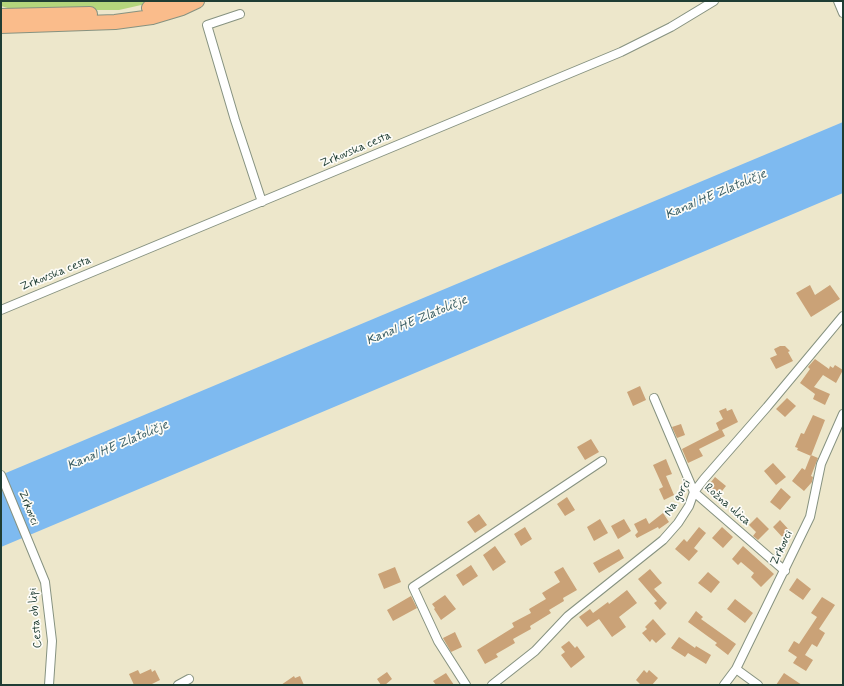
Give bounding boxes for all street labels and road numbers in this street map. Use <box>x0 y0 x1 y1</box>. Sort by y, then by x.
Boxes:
street label: Zrkovska cesta <box>319 129 393 171</box>
street label: Zrkovska cesta <box>18 253 94 295</box>
street label: Na gorci <box>661 477 695 519</box>
street label: Rožna ulica <box>701 481 753 529</box>
street label: Zrkovci <box>14 488 42 528</box>
street label: Zrkovci <box>768 528 796 568</box>
street label: Cesta ob lipi <box>26 587 46 649</box>

